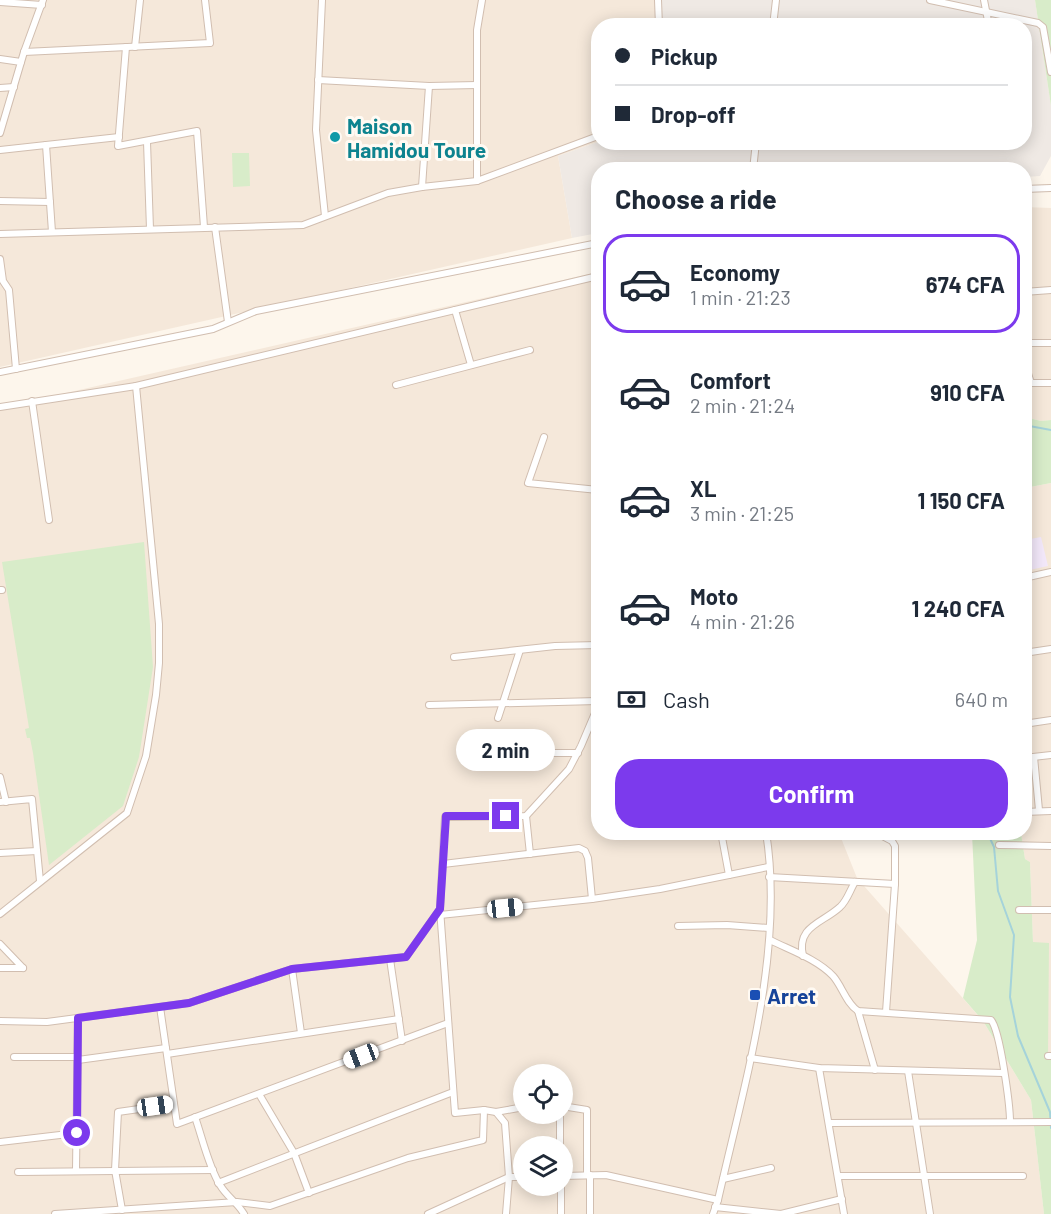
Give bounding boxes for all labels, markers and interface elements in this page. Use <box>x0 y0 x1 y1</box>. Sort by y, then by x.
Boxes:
text: Pickup <box>651 43 718 69</box>
text: Drop-off <box>651 101 735 127</box>
place label: Maison Hamidou Toure <box>347 113 486 162</box>
marker: Maison Hamidou Toure <box>328 130 342 144</box>
text: Choose a ride <box>615 182 777 214</box>
icon: car <box>618 257 672 311</box>
text: Economy <box>690 259 780 285</box>
text: 674 CFA <box>926 271 1005 297</box>
text: 1 min · 21:23 <box>690 285 791 309</box>
icon: car <box>618 365 672 419</box>
text: Comfort <box>690 367 771 393</box>
text: 910 CFA <box>930 379 1005 405</box>
text: 2 min · 21:24 <box>690 393 795 417</box>
icon: car <box>618 473 672 527</box>
text: XL <box>690 475 716 501</box>
text: 1 150 CFA <box>917 487 1005 513</box>
text: 3 min · 21:25 <box>690 501 794 525</box>
icon: car <box>618 581 672 635</box>
text: Moto <box>690 583 738 609</box>
text: 1 240 CFA <box>911 595 1005 621</box>
text: 4 min · 21:26 <box>690 609 795 633</box>
icon: cash <box>615 683 648 716</box>
text: Cash <box>663 686 710 712</box>
text: 640 m <box>955 687 1008 711</box>
callout: 2 min <box>456 729 556 771</box>
text: 2 min <box>482 738 529 762</box>
button: Confirm <box>615 759 1008 828</box>
route end <box>492 802 519 829</box>
car <box>486 897 524 919</box>
place label: Arret <box>767 983 816 1008</box>
marker: Arret <box>748 988 762 1002</box>
car <box>341 1041 381 1071</box>
map controls <box>513 1064 573 1196</box>
button: locate <box>513 1064 573 1124</box>
car <box>136 1095 174 1117</box>
route start <box>63 1119 90 1146</box>
button: layers <box>513 1136 573 1196</box>

